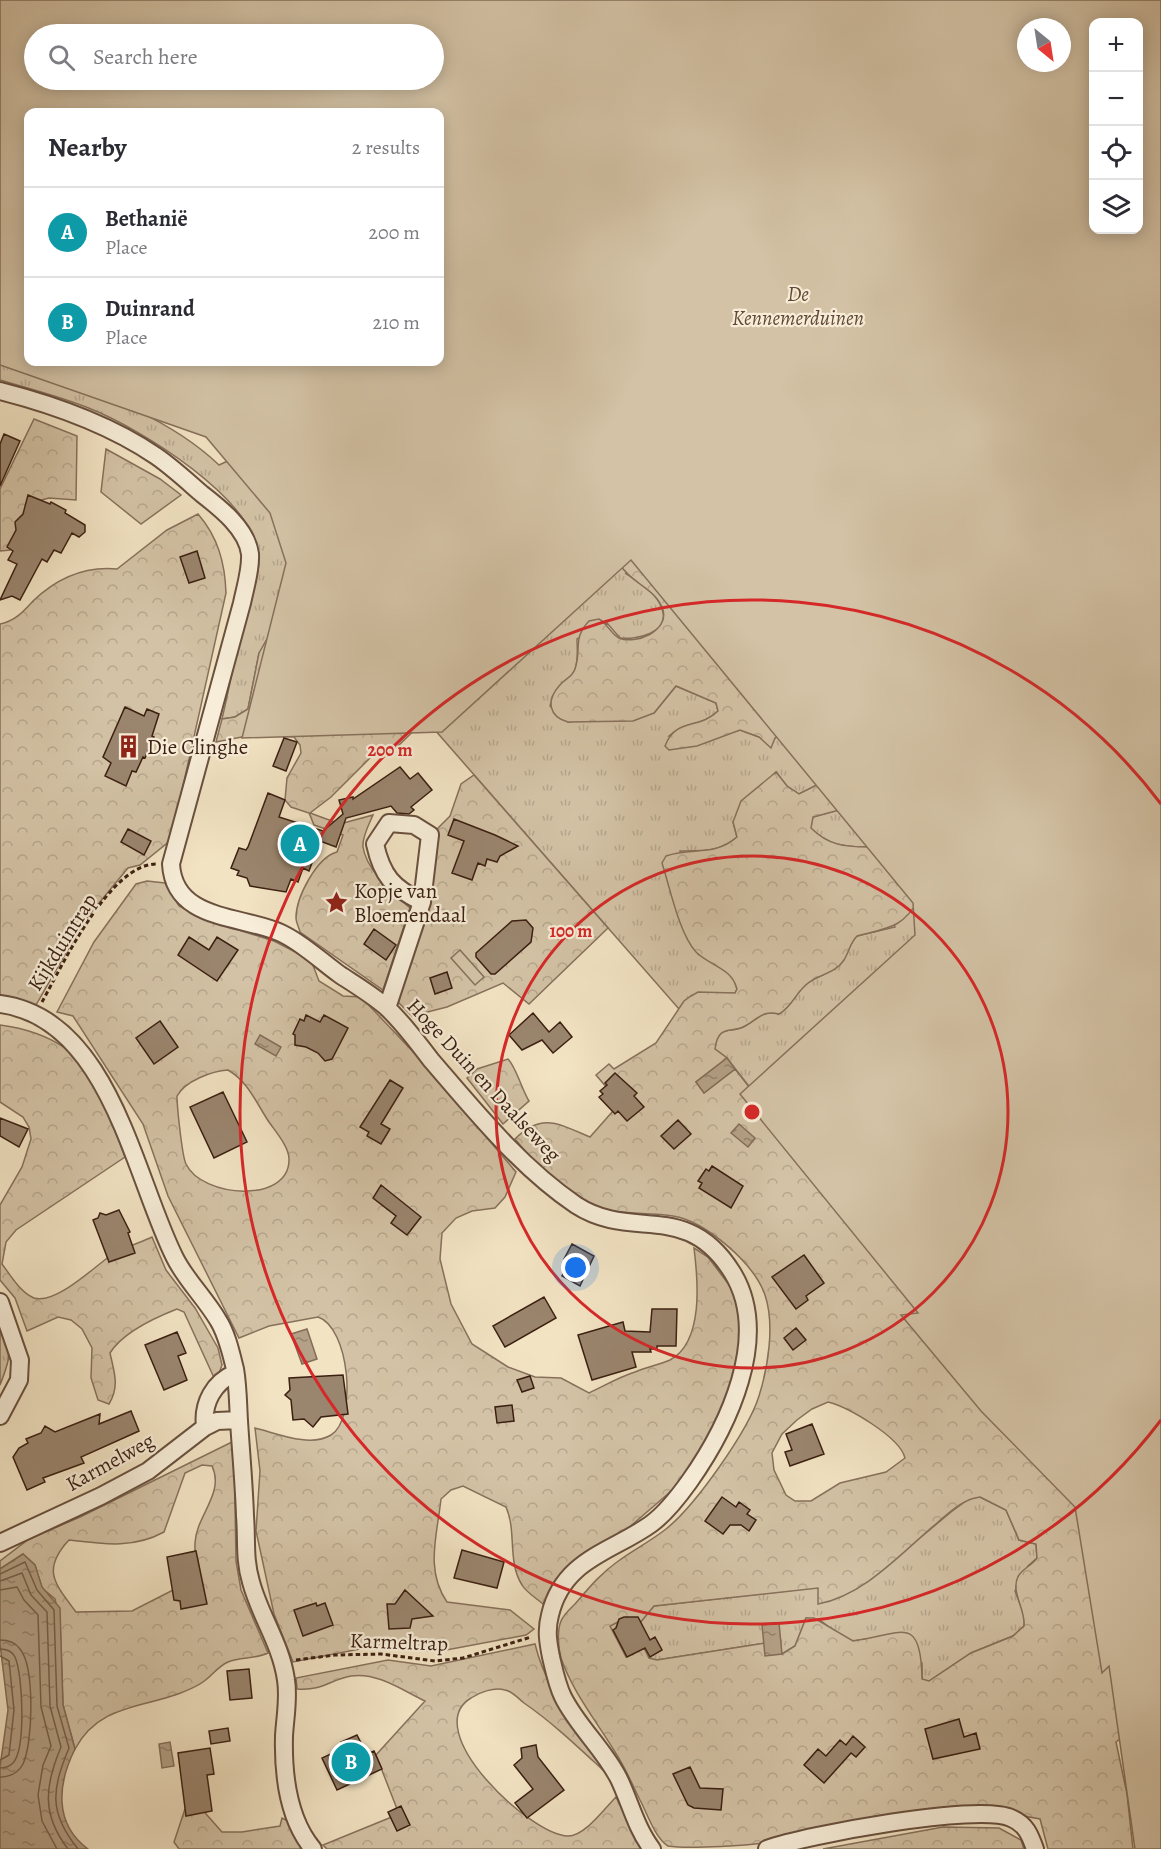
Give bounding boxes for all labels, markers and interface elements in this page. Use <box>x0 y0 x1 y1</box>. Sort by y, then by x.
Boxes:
north arrow <box>1017 18 1071 72</box>
map controls <box>1089 18 1143 234</box>
button: + <box>1089 18 1143 72</box>
search box <box>24 24 444 90</box>
icon: search <box>45 41 78 74</box>
text: Search here <box>93 42 198 72</box>
button: − <box>1089 72 1143 126</box>
button: locate <box>1089 126 1143 180</box>
text: Nearby <box>48 130 127 165</box>
text: 2 results <box>352 134 420 161</box>
button: layers <box>1089 180 1143 234</box>
text: Bethanië <box>105 204 188 234</box>
text: A <box>61 219 74 246</box>
text: 200 m <box>369 219 420 246</box>
text: Place <box>105 234 147 261</box>
park label: De Kennemerduinen <box>732 280 864 332</box>
text: Duinrand <box>105 294 195 324</box>
text: B <box>61 309 74 336</box>
text: 210 m <box>372 309 420 336</box>
text: Place <box>105 324 147 351</box>
place label: Die Clinghe <box>147 733 248 761</box>
building icon: Die Clinghe <box>116 734 142 760</box>
text: 200 m <box>367 738 413 762</box>
pin: A <box>280 822 320 866</box>
place label: Kopje van Bloemendaal <box>354 877 466 929</box>
street label: Kijkduintrap <box>21 888 103 996</box>
place icon: Kopje van Bloemendaal <box>323 890 349 916</box>
text: 100 m <box>550 919 592 943</box>
street label: Hoge Duin en Daalseweg <box>401 992 568 1168</box>
centre of rings <box>742 1102 762 1122</box>
your location <box>561 1253 590 1282</box>
street label: Karmelweg <box>61 1426 160 1498</box>
street label: Karmeltrap <box>349 1626 449 1658</box>
pin: B <box>332 1740 370 1784</box>

